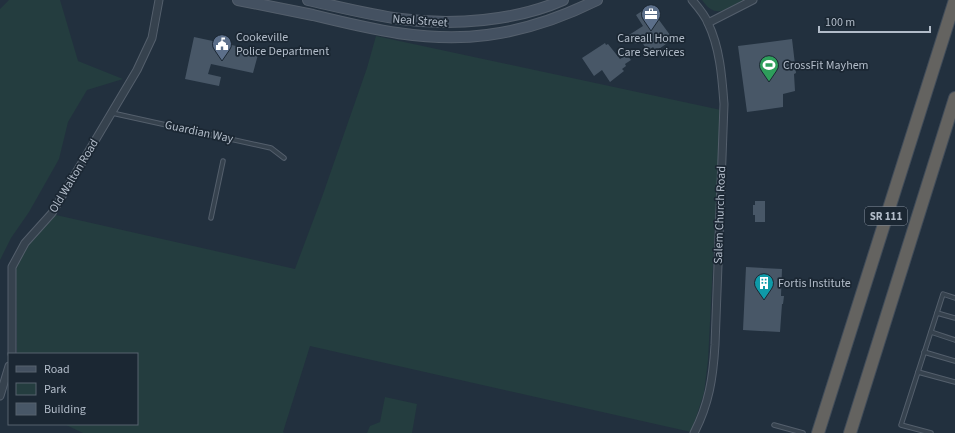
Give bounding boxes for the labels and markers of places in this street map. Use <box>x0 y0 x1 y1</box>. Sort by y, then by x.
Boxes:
office icon: Careall Home Care Services <box>640 3 662 31</box>
place label: Cookeville Police Department <box>236 29 329 60</box>
place label: Careall Home Care Services <box>617 30 685 61</box>
public building icon: Cookeville Police Department <box>211 33 233 61</box>
sports icon: CrossFit Mayhem <box>758 54 780 82</box>
place label: CrossFit Mayhem <box>783 57 869 74</box>
building icon: Fortis Institute <box>753 272 775 300</box>
place label: Fortis Institute <box>778 275 851 292</box>

